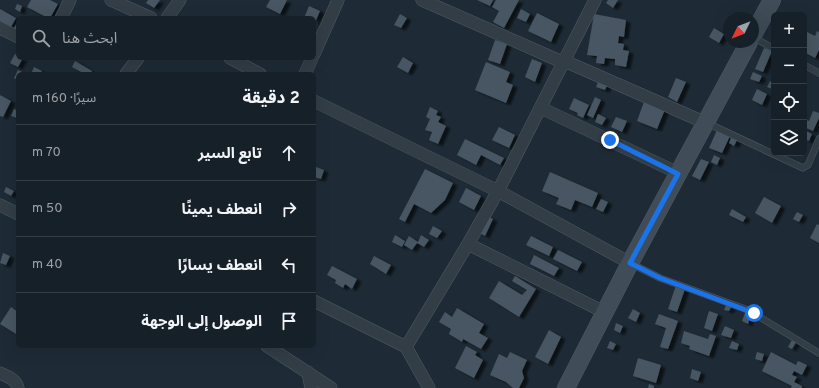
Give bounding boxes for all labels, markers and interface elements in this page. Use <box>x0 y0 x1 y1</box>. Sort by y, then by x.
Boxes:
north arrow <box>723 12 759 48</box>
map controls <box>771 12 807 156</box>
button: + <box>771 12 807 48</box>
search box <box>16 16 316 60</box>
icon: search <box>30 27 52 49</box>
text: ابحث هنا <box>62 30 117 49</box>
button: − <box>771 48 807 84</box>
button: locate <box>771 84 807 120</box>
text: 2 دقيقة <box>243 88 300 110</box>
text: سيرًا · 160 m <box>32 91 96 107</box>
button: layers <box>771 120 807 156</box>
route end <box>601 131 619 149</box>
icon: ahead <box>278 142 300 164</box>
text: 70 m <box>32 145 61 161</box>
text: تابع السير <box>198 145 262 164</box>
icon: right <box>278 198 300 220</box>
text: 50 m <box>32 201 62 217</box>
text: انعطف يمينًا <box>182 201 262 220</box>
icon: left <box>278 254 300 276</box>
text: 40 m <box>32 257 63 273</box>
text: انعطف يسارًا <box>178 257 262 276</box>
route start <box>745 304 763 322</box>
icon: arrive <box>278 310 300 332</box>
text: الوصول إلى الوجهة <box>141 313 262 332</box>

